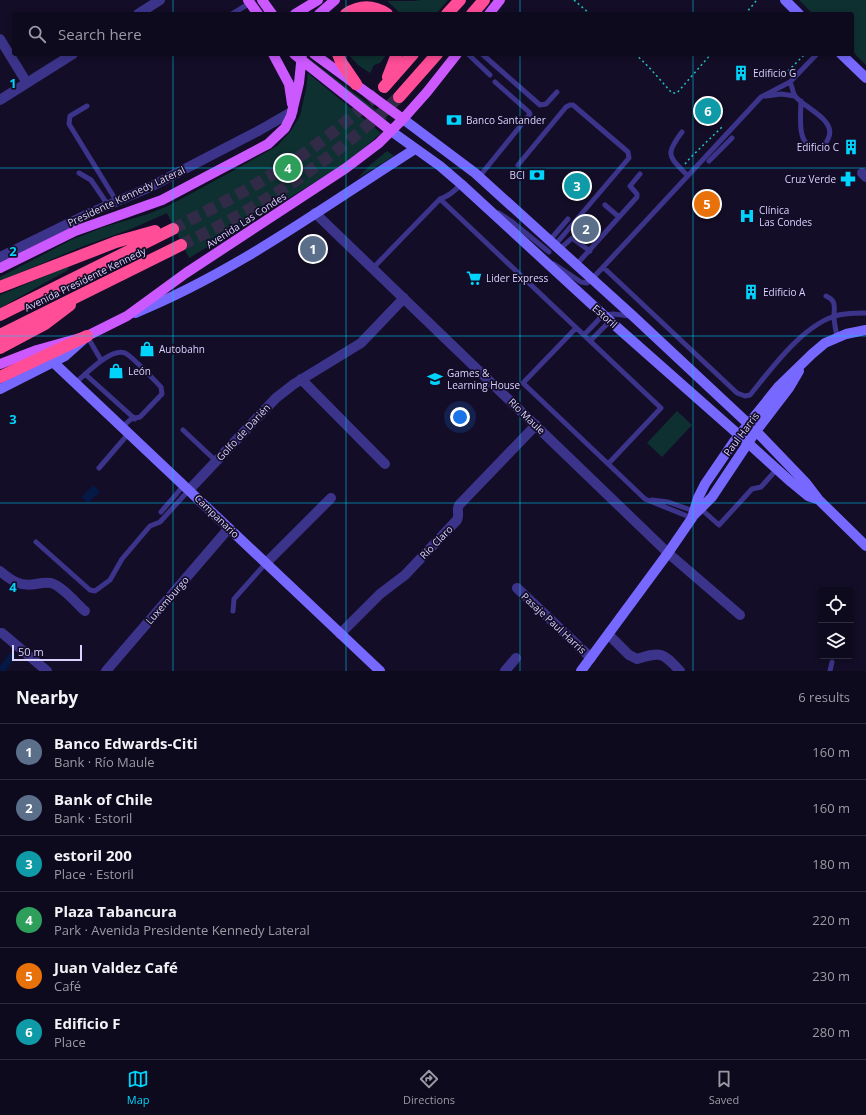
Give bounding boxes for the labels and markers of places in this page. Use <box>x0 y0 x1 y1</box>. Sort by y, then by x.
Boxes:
building icon: Edificio G <box>732 64 750 82</box>
place label: Edificio G <box>753 66 796 80</box>
pin: 6 <box>695 96 721 126</box>
bank icon: Banco Santander <box>445 111 463 129</box>
place label: Banco Santander <box>466 113 546 127</box>
building icon: Edificio C <box>842 138 860 156</box>
place label: Edificio C <box>797 140 839 154</box>
pin: 4 <box>275 153 301 183</box>
bank icon: BCI <box>528 166 546 184</box>
place label: BCI <box>509 168 525 182</box>
pharmacy icon: Cruz Verde <box>839 170 857 188</box>
pin: 3 <box>564 171 590 201</box>
place label: Cruz Verde <box>785 172 836 186</box>
pin: 5 <box>694 189 720 219</box>
place label: Clínica Las Condes <box>759 203 812 229</box>
hospital icon: Clínica Las Condes <box>738 207 756 225</box>
pin: 2 <box>573 214 599 244</box>
pin: 1 <box>300 234 326 264</box>
supermarket icon: Lider Express <box>465 269 483 287</box>
place label: Lider Express <box>486 271 549 285</box>
building icon: Edificio A <box>742 283 760 301</box>
place label: Edificio A <box>763 285 806 299</box>
shop icon: Autobahn <box>138 340 156 358</box>
place label: Autobahn <box>159 342 205 356</box>
shop icon: León <box>107 362 125 380</box>
place label: León <box>128 364 151 378</box>
place label: Games & Learning House <box>447 366 521 392</box>
school or university icon: Games & Learning House <box>426 370 444 388</box>

